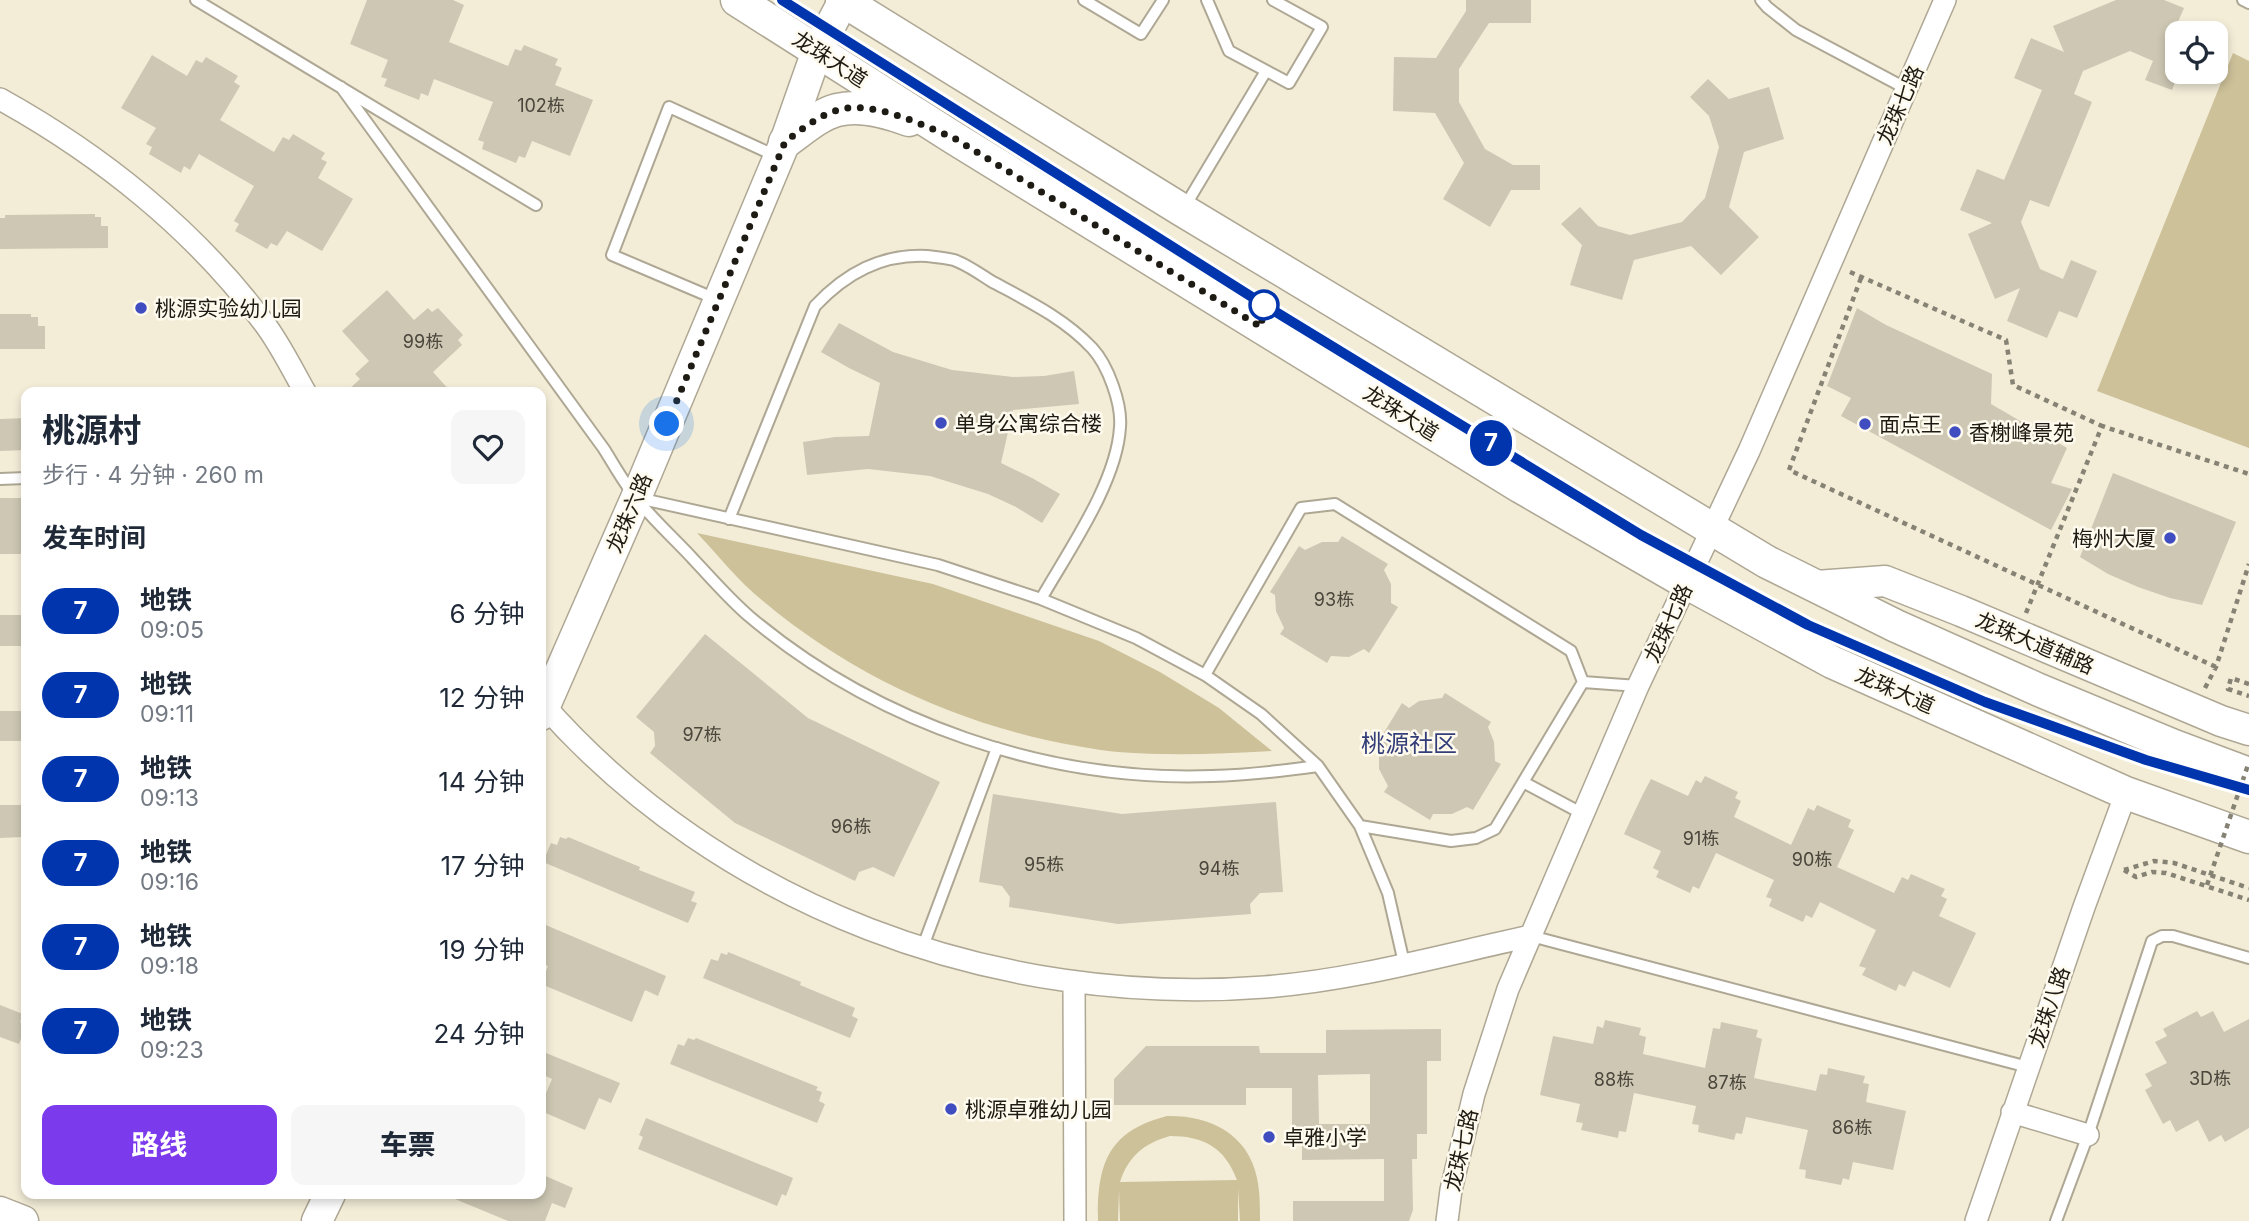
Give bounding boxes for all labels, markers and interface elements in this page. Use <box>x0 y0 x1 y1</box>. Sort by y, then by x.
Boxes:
map controls <box>2165 21 2228 84</box>
button: locate <box>2165 21 2228 84</box>
street label: 龙珠大道 <box>788 26 872 92</box>
street label: 龙珠七路 <box>1871 62 1929 148</box>
house number: 102栋 <box>517 95 565 116</box>
unlabelled marker <box>1249 290 1279 320</box>
place label: 桃源实验幼儿园 <box>155 296 302 321</box>
marker: 桃源实验幼儿园 <box>133 300 149 316</box>
house number: 99栋 <box>403 331 443 352</box>
street label: 龙珠大道 <box>1359 380 1443 446</box>
your location <box>649 406 684 441</box>
text: 桃源村 <box>42 410 141 450</box>
button: heart <box>451 410 525 484</box>
place label: 单身公寓综合楼 <box>955 411 1102 436</box>
place label: 面点王 <box>1879 412 1942 437</box>
marker: 单身公寓综合楼 <box>933 415 949 431</box>
marker: 面点王 <box>1857 416 1873 432</box>
line badge: 7 <box>1468 420 1514 466</box>
place label: 香榭峰景苑 <box>1969 420 2074 445</box>
marker: 香榭峰景苑 <box>1947 424 1963 440</box>
text: 7 <box>1484 428 1498 457</box>
text: 步行 · 4 分钟 · 260 m <box>42 461 264 489</box>
street label: 龙珠六路 <box>601 469 657 557</box>
text: 发车时间 <box>42 522 146 553</box>
place label: 梅州大厦 <box>2072 526 2156 551</box>
marker: 梅州大厦 <box>2162 530 2178 546</box>
street label: 龙珠七路 <box>1639 580 1697 666</box>
text: 地铁 <box>140 584 192 615</box>
house number: 93栋 <box>1314 589 1354 610</box>
text: 7 <box>74 596 87 625</box>
text: 6 分钟 <box>450 598 525 629</box>
street label: 龙珠大道辅路 <box>1972 607 2098 679</box>
text: 09:05 <box>140 616 204 644</box>
street label: 龙珠大道 <box>1852 661 1938 719</box>
text: 地铁 <box>140 668 192 699</box>
text: 7 <box>74 680 87 709</box>
text: 12 分钟 <box>439 682 525 713</box>
text: 09:11 <box>140 700 194 728</box>
house number: 97栋 <box>683 724 722 745</box>
district label: 桃源社区 <box>1361 729 1457 758</box>
text: 地铁 <box>140 752 192 783</box>
text: 7 <box>74 764 87 793</box>
text: 14 分钟 <box>438 766 525 797</box>
text: 09:13 <box>140 784 199 812</box>
house number: 96栋 <box>831 816 871 837</box>
house number: 91栋 <box>1683 828 1719 849</box>
text: 地铁 <box>140 836 192 867</box>
text: 7 <box>74 848 87 877</box>
house number: 90栋 <box>1792 849 1832 870</box>
text: 17 分钟 <box>440 850 525 881</box>
house number: 95栋 <box>1024 854 1064 875</box>
house number: 94栋 <box>1199 858 1239 879</box>
text: 09:16 <box>140 868 199 896</box>
text: 地铁 <box>140 920 192 951</box>
text: 7 <box>74 932 87 961</box>
text: 19 分钟 <box>439 934 525 965</box>
text: 09:18 <box>140 952 199 980</box>
street label: 龙珠八路 <box>2024 963 2074 1051</box>
text: 地铁 <box>140 1004 192 1035</box>
text: 7 <box>74 1016 87 1045</box>
text: 24 分钟 <box>433 1018 525 1049</box>
text: 09:23 <box>140 1036 204 1064</box>
house number: 3D栋 <box>2189 1068 2231 1089</box>
house number: 88栋 <box>1594 1069 1634 1090</box>
house number: 87栋 <box>1707 1072 1747 1093</box>
place label: 桃源卓雅幼儿园 <box>965 1097 1112 1122</box>
marker: 桃源卓雅幼儿园 <box>943 1101 959 1117</box>
button: 路线 <box>42 1105 277 1185</box>
button: 车票 <box>291 1105 525 1185</box>
street label: 龙珠七路 <box>1439 1106 1483 1194</box>
house number: 86栋 <box>1832 1117 1872 1138</box>
place label: 卓雅小学 <box>1283 1125 1367 1150</box>
marker: 卓雅小学 <box>1261 1129 1277 1145</box>

